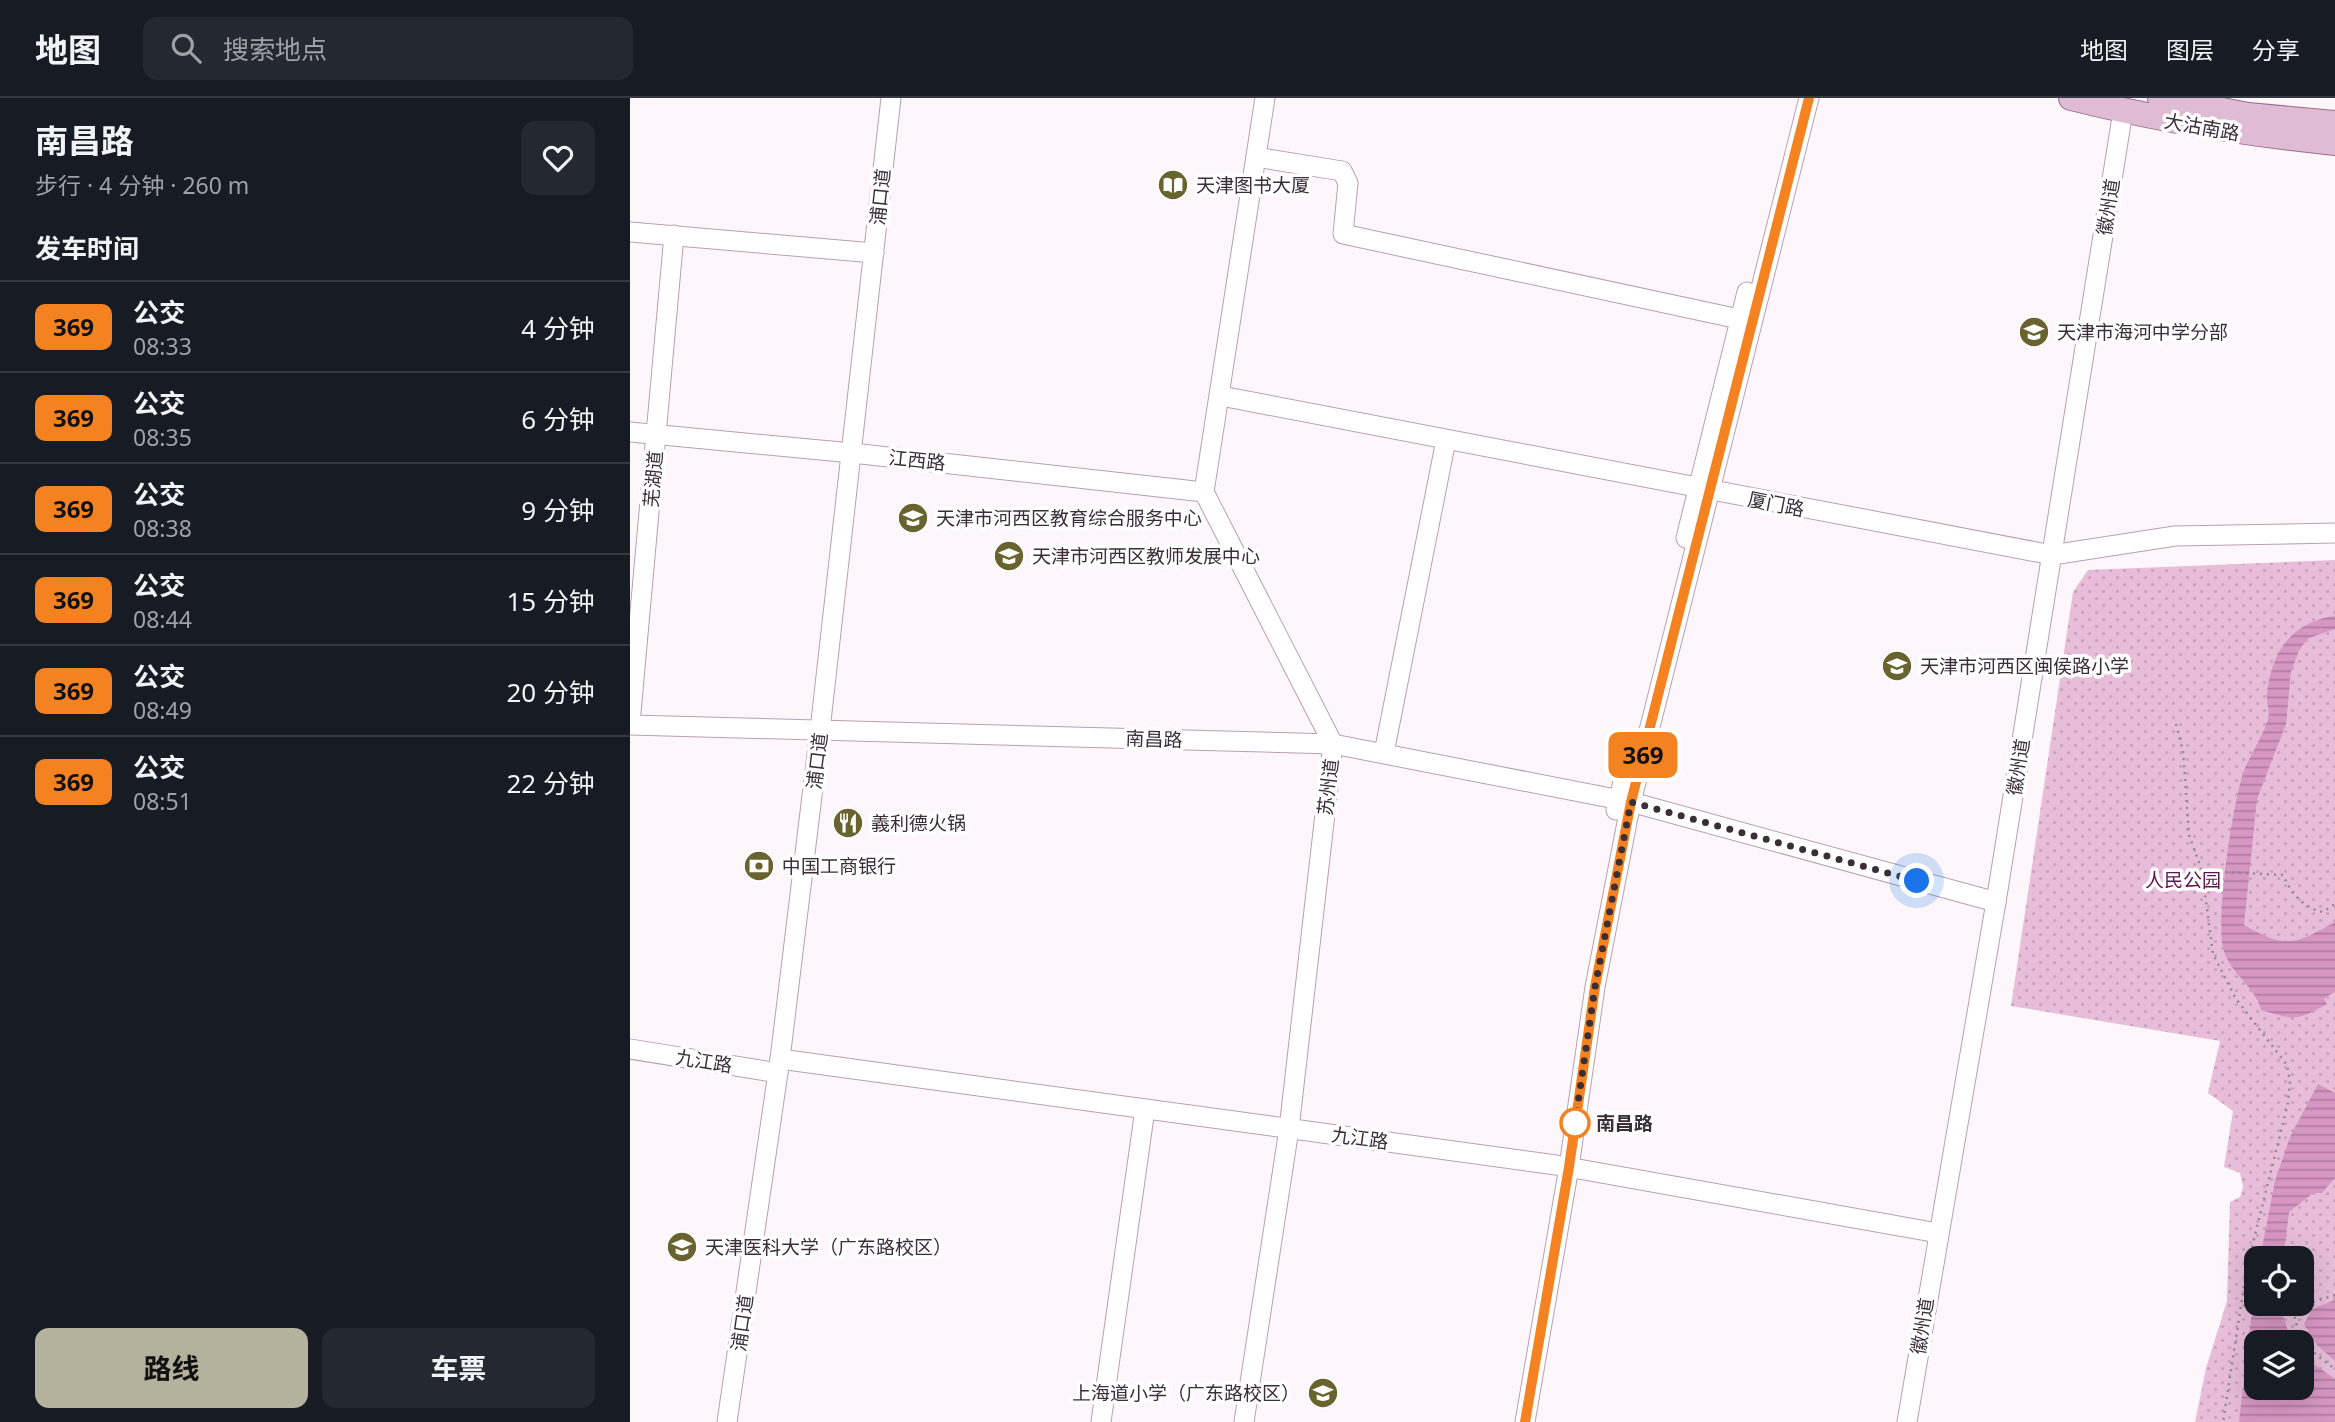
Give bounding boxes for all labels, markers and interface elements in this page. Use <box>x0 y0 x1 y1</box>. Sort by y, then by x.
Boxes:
search box <box>143 17 633 80</box>
text: 地图 <box>35 27 101 72</box>
icon: search <box>167 29 205 67</box>
text: 搜索地点 <box>223 31 327 67</box>
text: 地图 <box>2080 33 2128 66</box>
text: 图层 <box>2166 33 2214 66</box>
text: 分享 <box>2252 33 2300 66</box>
street label: 大沽南路 <box>2162 108 2242 146</box>
text: 南昌路 <box>35 118 134 163</box>
button: heart <box>521 121 595 195</box>
street label: 浦口道 <box>864 167 896 227</box>
library icon: 天津图书大厦 <box>1156 168 1190 202</box>
text: 步行 · 4 分钟 · 260 m <box>35 169 249 201</box>
place label: 天津图书大厦 <box>1196 172 1310 198</box>
street label: 徽州道 <box>2091 177 2125 237</box>
text: 发车时间 <box>35 230 139 266</box>
text: 公交 <box>133 294 185 330</box>
text: 369 <box>53 310 94 343</box>
text: 4 分钟 <box>521 310 595 346</box>
school or university icon: 天津市海河中学分部 <box>2017 315 2051 349</box>
place label: 天津市海河中学分部 <box>2057 319 2228 345</box>
text: 08:33 <box>133 330 192 362</box>
text: 公交 <box>133 385 185 421</box>
text: 369 <box>53 401 94 434</box>
text: 6 分钟 <box>521 401 595 437</box>
text: 08:35 <box>133 421 192 453</box>
street label: 江西路 <box>887 444 947 476</box>
street label: 芜湖道 <box>638 449 668 509</box>
text: 公交 <box>133 476 185 512</box>
street label: 厦门路 <box>1746 486 1806 522</box>
text: 369 <box>53 492 94 525</box>
text: 9 分钟 <box>521 492 595 528</box>
school or university icon: 天津市河西区教育综合服务中心 <box>896 501 930 535</box>
place label: 天津市河西区教育综合服务中心 <box>936 505 1202 531</box>
text: 08:38 <box>133 512 192 544</box>
school or university icon: 天津市河西区教师发展中心 <box>992 539 1026 573</box>
place label: 天津市河西区教师发展中心 <box>1032 543 1260 569</box>
text: 公交 <box>133 567 185 603</box>
text: 369 <box>53 583 94 616</box>
text: 15 分钟 <box>506 583 595 619</box>
text: 08:44 <box>133 603 192 635</box>
school or university icon: 天津市河西区闽侯路小学 <box>1880 649 1914 683</box>
place label: 天津市河西区闽侯路小学 <box>1920 653 2129 679</box>
text: 公交 <box>133 658 185 694</box>
text: 369 <box>53 674 94 707</box>
text: 20 分钟 <box>506 674 595 710</box>
text: 08:49 <box>133 694 192 726</box>
street label: 南昌路 <box>1125 725 1183 753</box>
street label: 浦口道 <box>801 731 833 791</box>
line badge: 369 <box>1603 732 1683 778</box>
street label: 徽州道 <box>2001 737 2035 797</box>
text: 369 <box>1622 738 1664 771</box>
text: 公交 <box>133 749 185 785</box>
street label: 苏州道 <box>1312 757 1344 817</box>
text: 369 <box>53 765 94 798</box>
text: 22 分钟 <box>506 765 595 801</box>
text: 08:51 <box>133 785 192 817</box>
restaurant icon: 義利德火锅 <box>831 806 865 840</box>
place label: 義利德火锅 <box>871 810 966 836</box>
bank icon: 中国工商银行 <box>742 849 776 883</box>
place label: 中国工商银行 <box>782 853 896 879</box>
your location <box>1899 863 1934 898</box>
park label: 人民公园 <box>2145 867 2221 893</box>
street label: 九江路 <box>674 1044 734 1078</box>
marker: 南昌路 <box>1560 1108 1590 1138</box>
place label: 南昌路 <box>1596 1110 1653 1136</box>
street label: 九江路 <box>1330 1121 1390 1155</box>
school or university icon: 天津医科大学（广东路校区） <box>665 1230 699 1264</box>
place label: 天津医科大学（广东路校区） <box>705 1234 952 1260</box>
map controls <box>2244 1246 2314 1400</box>
button: locate <box>2244 1246 2314 1316</box>
street label: 浦口道 <box>725 1293 759 1353</box>
street label: 徽州道 <box>1905 1296 1939 1356</box>
button: 路线 <box>35 1328 308 1408</box>
button: 车票 <box>322 1328 595 1408</box>
button: layers <box>2244 1330 2314 1400</box>
school or university icon: 上海道小学（广东路校区） <box>1306 1376 1340 1410</box>
place label: 上海道小学（广东路校区） <box>1072 1380 1300 1406</box>

